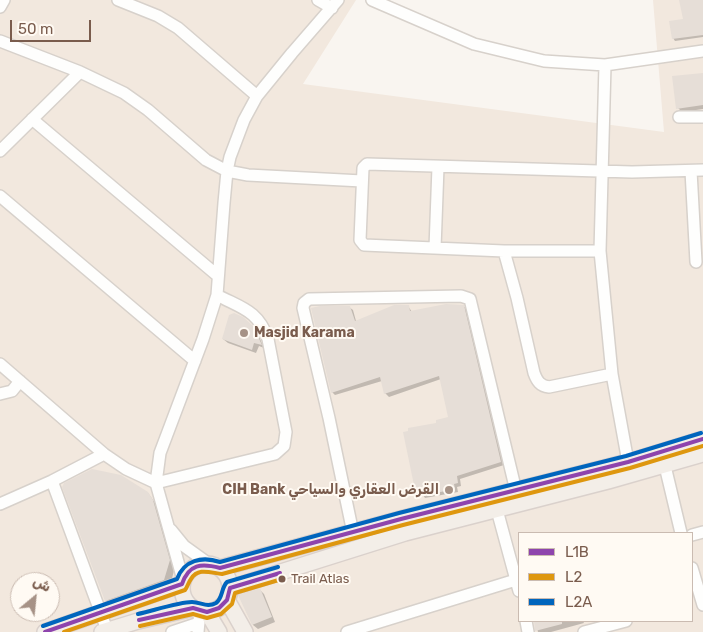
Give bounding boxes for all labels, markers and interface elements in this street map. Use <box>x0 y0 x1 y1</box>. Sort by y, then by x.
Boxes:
scale bar <box>12 10 94 42</box>
text: 50 m <box>18 20 53 38</box>
place label: Masjid Karama <box>254 325 355 341</box>
marker: Masjid Karama <box>238 327 250 339</box>
place label: CIH Bank القرض العقاري والسياحي <box>222 482 439 498</box>
marker: CIH Bank القرض العقاري والسياحي <box>443 484 455 496</box>
legend <box>518 532 693 622</box>
text: L1B <box>565 543 589 561</box>
text: L2 <box>565 568 582 586</box>
place label: Trail Atlas <box>291 571 349 587</box>
north arrow <box>10 572 60 622</box>
text: ش <box>30 573 54 596</box>
marker: Trail Atlas <box>277 574 287 584</box>
text: L2A <box>565 593 592 611</box>

